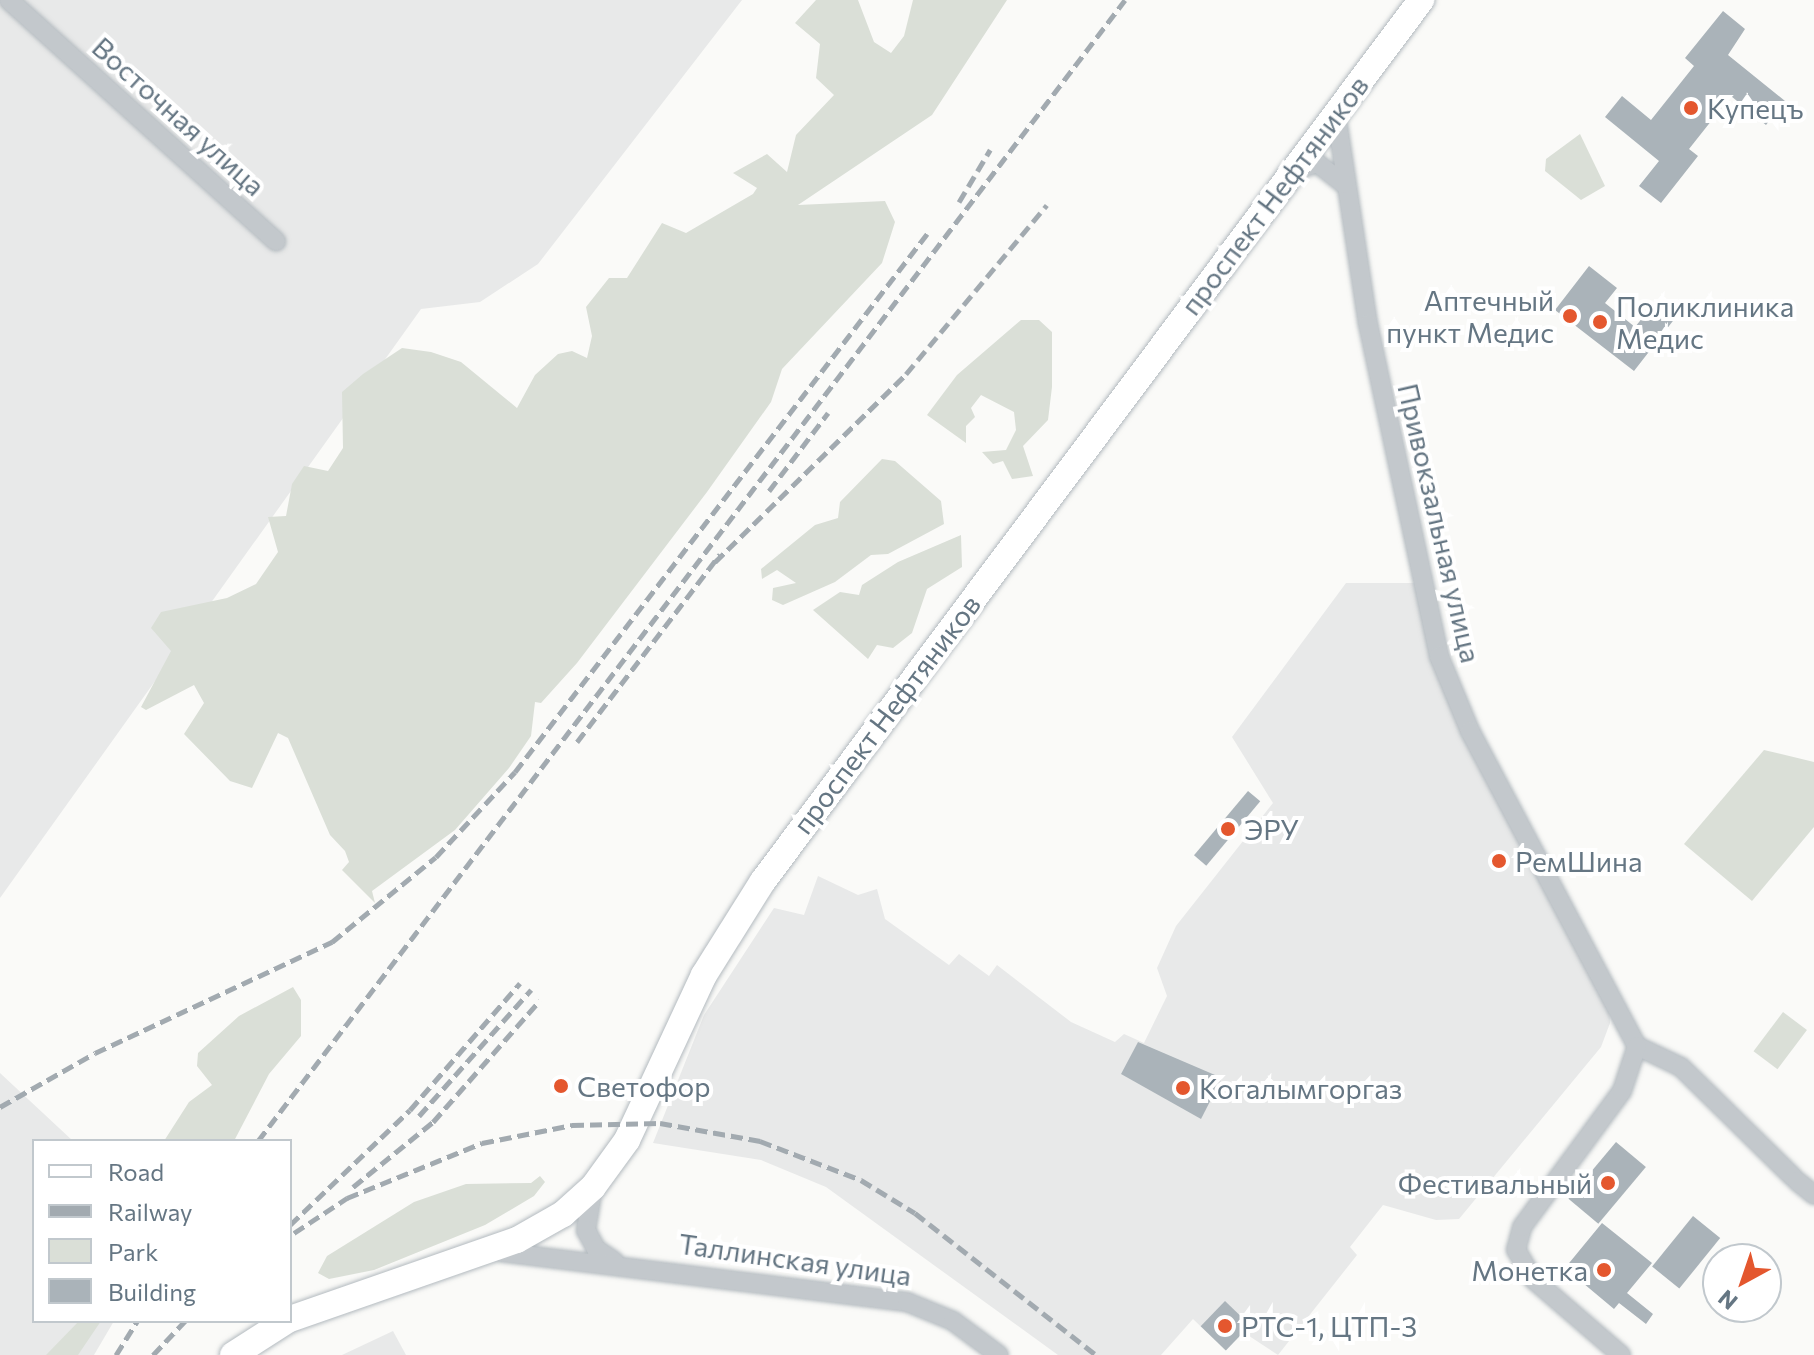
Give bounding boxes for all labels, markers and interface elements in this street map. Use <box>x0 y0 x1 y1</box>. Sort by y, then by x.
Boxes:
street label: Восточная улица <box>86 30 272 202</box>
street label: проспект Нефтяников <box>1173 69 1375 321</box>
place label: Купецъ <box>1707 91 1804 125</box>
marker: Купецъ <box>1682 99 1700 117</box>
place label: Аптечный пункт Медис <box>1386 283 1554 349</box>
place label: Поликлиника Медис <box>1616 289 1794 355</box>
marker: Аптечный пункт Медис <box>1561 307 1579 325</box>
marker: Поликлиника Медис <box>1591 313 1609 331</box>
street label: Привокзальная улица <box>1392 380 1488 666</box>
street label: проспект Нефтяников <box>785 588 987 840</box>
place label: ЭРУ <box>1244 812 1299 846</box>
marker: ЭРУ <box>1219 820 1237 838</box>
place label: РемШина <box>1515 844 1643 878</box>
marker: РемШина <box>1490 852 1508 870</box>
place label: Светофор <box>577 1069 711 1103</box>
place label: Когалымгоргаз <box>1199 1071 1402 1105</box>
marker: Светофор <box>552 1077 570 1095</box>
marker: Когалымгоргаз <box>1174 1079 1192 1097</box>
legend <box>32 1139 292 1323</box>
text: Road <box>108 1157 164 1186</box>
place label: Фестивальный <box>1398 1166 1592 1200</box>
marker: Фестивальный <box>1599 1174 1617 1192</box>
text: Railway <box>108 1197 193 1226</box>
street label: Таллинская улица <box>677 1226 913 1292</box>
text: Park <box>108 1237 158 1266</box>
north arrow <box>1702 1243 1782 1323</box>
place label: Монетка <box>1471 1253 1588 1287</box>
marker: Монетка <box>1595 1261 1613 1279</box>
text: Building <box>108 1277 196 1306</box>
text: N <box>1713 1285 1743 1316</box>
place label: РТС-1, ЦТП-3 <box>1241 1309 1417 1343</box>
marker: РТС-1, ЦТП-3 <box>1216 1317 1234 1335</box>

